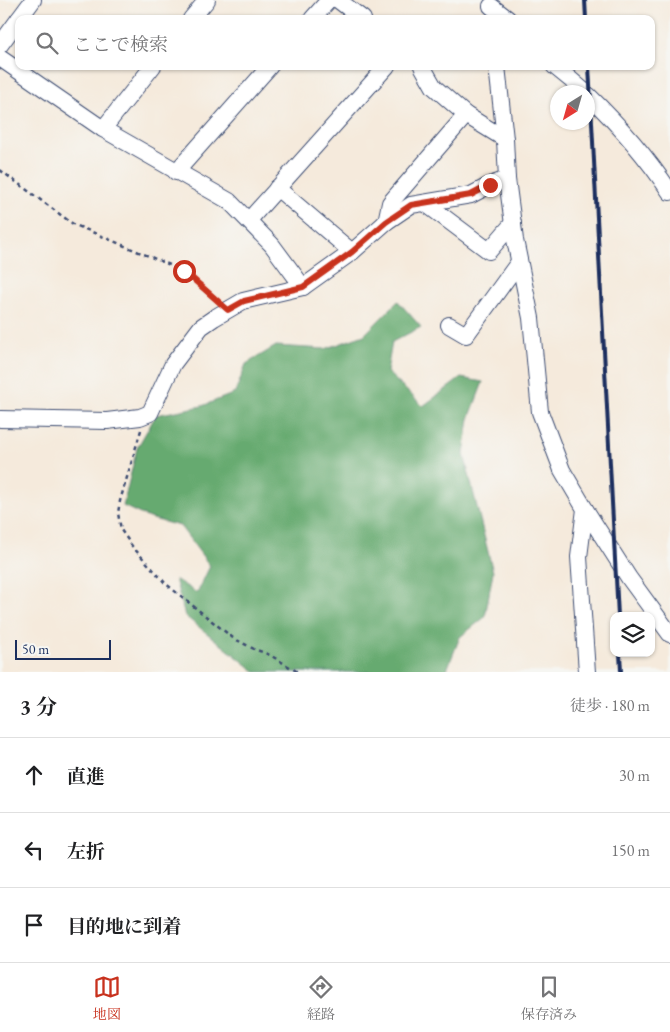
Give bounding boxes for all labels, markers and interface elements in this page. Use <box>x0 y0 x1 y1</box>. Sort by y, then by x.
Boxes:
search box <box>15 15 655 70</box>
icon: search <box>33 29 61 57</box>
text: ここで検索 <box>73 32 168 57</box>
north arrow <box>550 85 595 130</box>
route end <box>479 174 502 197</box>
route start <box>173 260 196 283</box>
map controls <box>610 612 655 657</box>
button: layers <box>610 612 655 657</box>
scale bar <box>15 637 111 660</box>
text: 50 m <box>22 640 49 658</box>
text: 3 分 <box>20 693 57 720</box>
text: 徒歩 · 180 m <box>570 695 650 716</box>
icon: ahead <box>20 761 48 789</box>
text: 直進 <box>67 764 105 789</box>
text: 30 m <box>619 765 650 786</box>
icon: left <box>20 836 48 864</box>
text: 左折 <box>67 839 105 864</box>
text: 150 m <box>611 840 650 861</box>
icon: arrive <box>20 911 48 939</box>
text: 目的地に到着 <box>67 914 181 939</box>
tab: 地図 <box>93 973 121 1023</box>
tab: 経路 <box>307 973 335 1023</box>
tab: 保存済み <box>521 973 577 1023</box>

